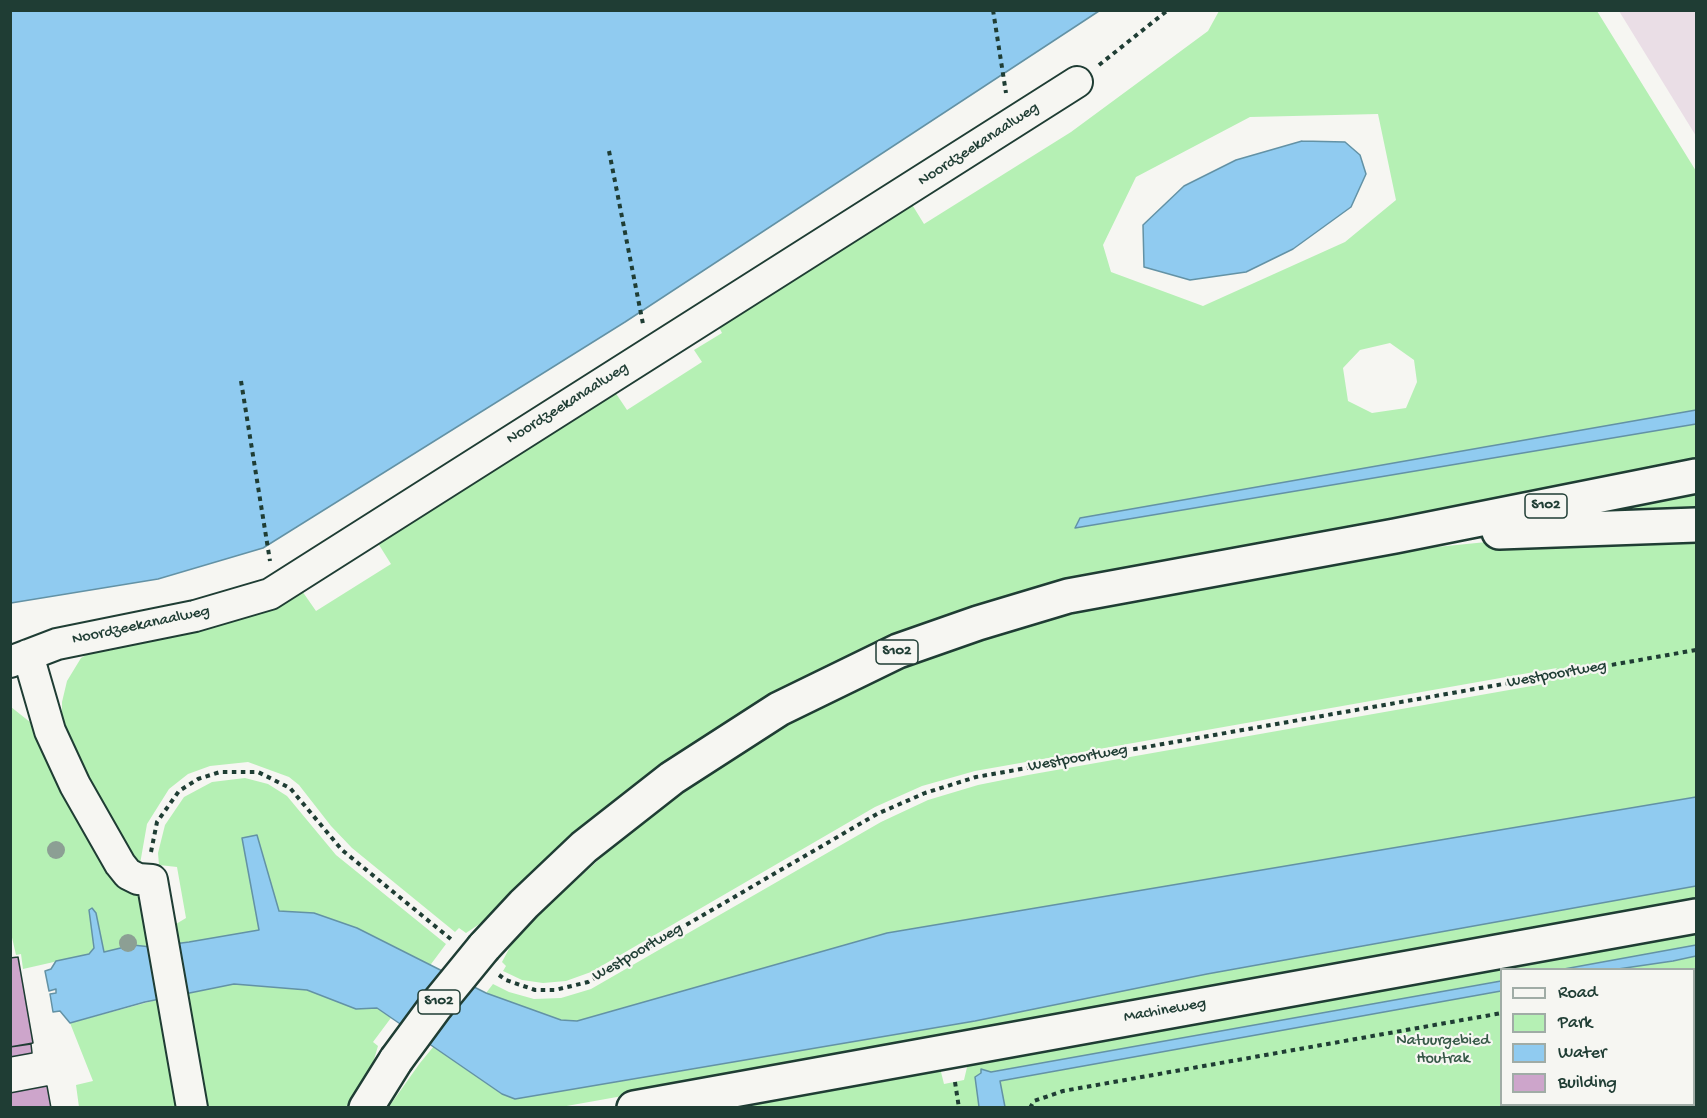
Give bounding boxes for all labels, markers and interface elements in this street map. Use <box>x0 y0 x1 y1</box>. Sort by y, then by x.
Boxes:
street label: Noordzeekanaalweg <box>915 99 1043 191</box>
street label: Noordzeekanaalweg <box>503 359 633 449</box>
road number: S102 <box>1525 494 1567 518</box>
street label: Noordzeekanaalweg <box>70 602 212 650</box>
road number: S102 <box>876 640 918 664</box>
street label: Westpoortweg <box>1506 657 1608 693</box>
street label: Westpoortweg <box>1027 741 1129 777</box>
street label: Westpoortweg <box>590 920 686 986</box>
legend <box>1500 968 1695 1106</box>
text: Road <box>1558 983 1597 1004</box>
road number: S102 <box>418 990 460 1014</box>
street label: Machineweg <box>1122 994 1208 1028</box>
text: Park <box>1558 1013 1592 1034</box>
park label: Natuurgebied Houtrak <box>1396 1032 1490 1070</box>
text: Water <box>1558 1043 1606 1064</box>
text: Building <box>1558 1073 1617 1094</box>

